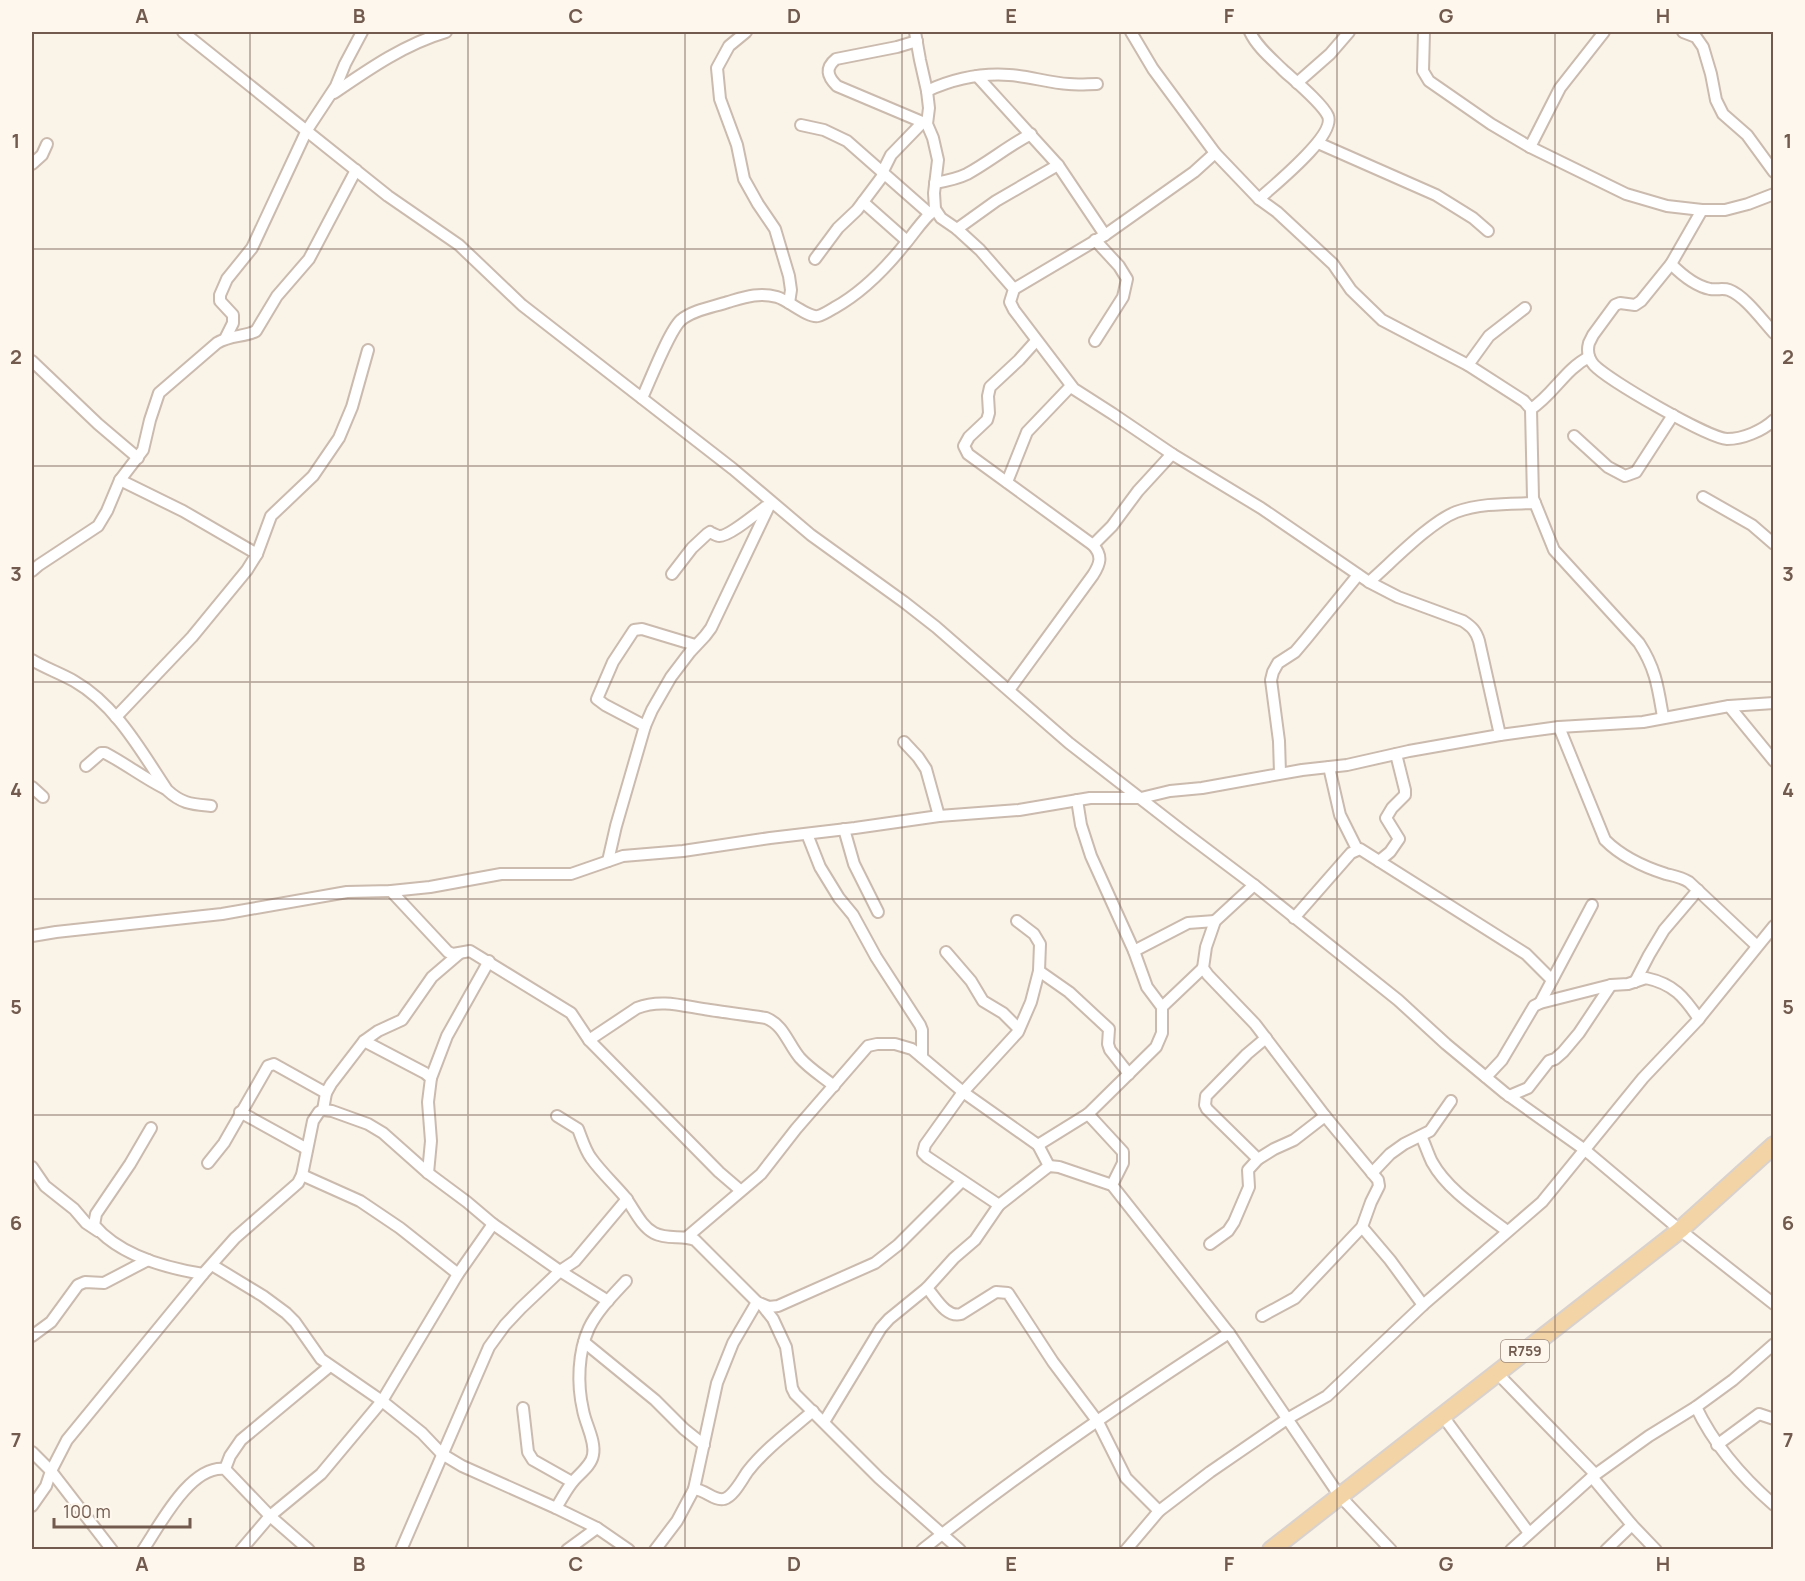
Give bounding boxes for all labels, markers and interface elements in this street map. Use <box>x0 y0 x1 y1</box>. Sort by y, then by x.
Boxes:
text: A <box>135 2 149 29</box>
text: B <box>353 2 366 29</box>
text: C <box>569 2 583 29</box>
text: D <box>787 2 801 29</box>
text: E <box>1005 2 1017 29</box>
text: F <box>1224 2 1235 29</box>
text: G <box>1439 2 1454 29</box>
text: H <box>1656 2 1670 29</box>
text: 1 <box>12 127 20 154</box>
text: 1 <box>1784 127 1792 154</box>
text: 2 <box>10 343 22 370</box>
text: 2 <box>1782 343 1794 370</box>
text: 3 <box>10 560 22 587</box>
text: 3 <box>1782 560 1794 587</box>
text: 4 <box>10 776 22 803</box>
text: 4 <box>1782 776 1794 803</box>
text: 5 <box>10 993 22 1020</box>
text: 5 <box>1782 993 1794 1020</box>
text: 6 <box>10 1209 22 1236</box>
text: 6 <box>1782 1209 1794 1236</box>
road number: R759 <box>1501 1340 1549 1362</box>
text: 7 <box>11 1426 21 1453</box>
text: 7 <box>1783 1426 1793 1453</box>
scale bar <box>54 1491 190 1529</box>
text: 100 m <box>63 1499 111 1523</box>
text: A <box>135 1550 149 1577</box>
text: B <box>353 1550 366 1577</box>
text: C <box>569 1550 583 1577</box>
text: D <box>787 1550 801 1577</box>
text: E <box>1005 1550 1017 1577</box>
text: F <box>1224 1550 1235 1577</box>
text: G <box>1439 1550 1454 1577</box>
text: H <box>1656 1550 1670 1577</box>

